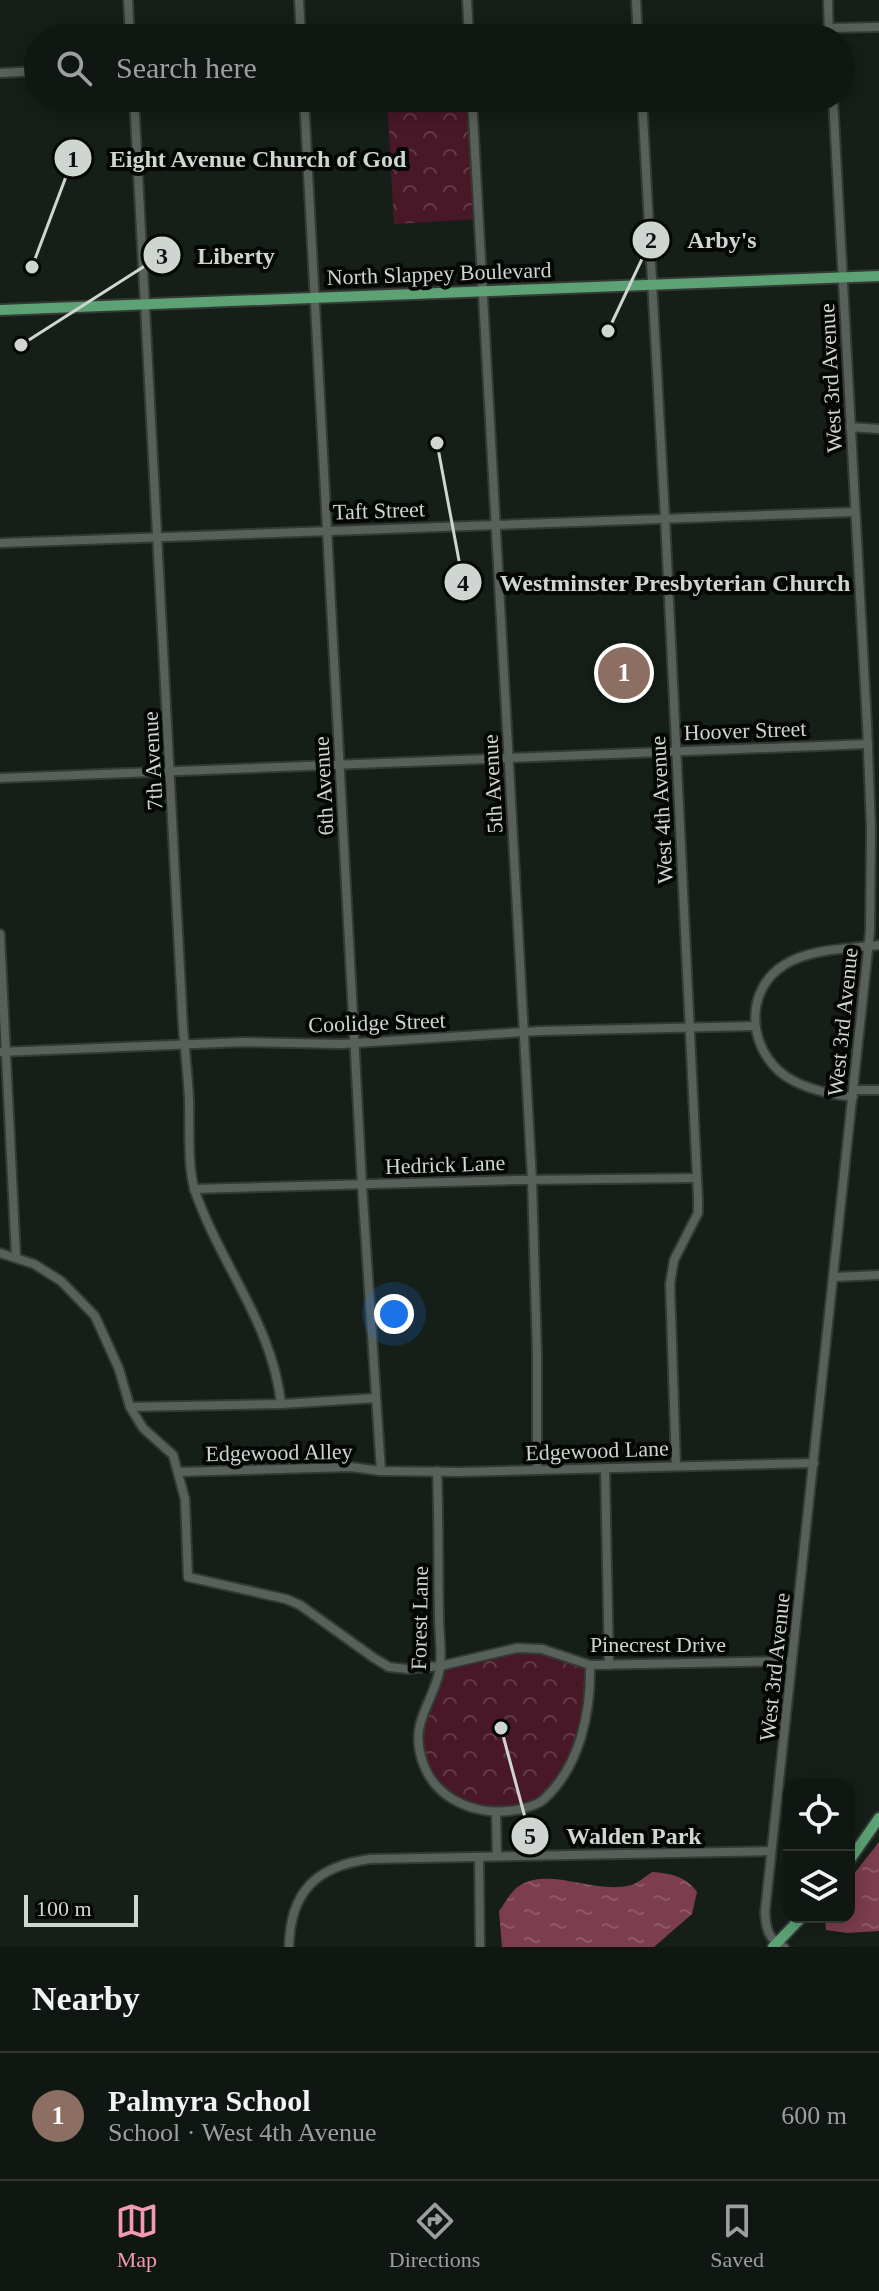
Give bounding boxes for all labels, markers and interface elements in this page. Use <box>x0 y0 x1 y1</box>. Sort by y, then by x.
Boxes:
search box <box>24 24 855 112</box>
icon: search <box>52 46 96 90</box>
text: Search here <box>116 51 257 84</box>
callout: Eight Avenue Church of God <box>53 134 423 182</box>
text: 1 <box>67 146 79 172</box>
text: Eight Avenue Church of God <box>110 146 407 172</box>
callout: Arby's <box>631 216 773 264</box>
text: 2 <box>645 227 657 253</box>
text: Arby's <box>687 227 757 253</box>
callout: Liberty <box>142 231 291 279</box>
text: 3 <box>156 243 168 269</box>
text: Liberty <box>197 243 275 269</box>
street label: North Slappey Boulevard <box>326 257 552 290</box>
street label: West 3rd Avenue <box>814 303 847 453</box>
street label: Taft Street <box>333 496 425 525</box>
callout: Westminster Presbyterian Church <box>443 558 866 606</box>
text: 4 <box>457 570 469 596</box>
text: Westminster Presbyterian Church <box>500 570 850 596</box>
pin: 1 <box>598 643 650 703</box>
street label: 7th Avenue <box>137 711 168 811</box>
street label: Hoover Street <box>683 716 807 745</box>
street label: 5th Avenue <box>477 734 508 834</box>
street label: West 4th Avenue <box>645 735 678 885</box>
street label: 6th Avenue <box>308 736 339 836</box>
street label: West 3rd Avenue <box>822 946 863 1098</box>
street label: Coolidge Street <box>308 1008 446 1037</box>
street label: Hedrick Lane <box>384 1150 506 1179</box>
your location <box>374 1294 414 1334</box>
street label: Edgewood Lane <box>525 1436 669 1465</box>
street label: Edgewood Alley <box>205 1439 353 1466</box>
street label: Forest Lane <box>406 1566 433 1670</box>
street label: West 3rd Avenue <box>754 1591 795 1743</box>
street label: Pinecrest Drive <box>590 1632 726 1657</box>
map controls <box>783 1779 855 1923</box>
button: locate <box>783 1779 855 1851</box>
callout: Walden Park <box>510 1812 718 1860</box>
text: 5 <box>524 1823 536 1849</box>
text: Walden Park <box>566 1823 702 1849</box>
button: layers <box>783 1851 855 1923</box>
scale bar <box>24 1891 138 1927</box>
text: 100 m <box>36 1896 92 1921</box>
text: Nearby <box>32 1980 140 2017</box>
text: Palmyra School <box>108 2084 311 2117</box>
text: 1 <box>52 2101 65 2130</box>
text: 600 m <box>781 2101 847 2130</box>
text: School · West 4th Avenue <box>108 2118 376 2147</box>
tab: Map <box>115 2199 159 2273</box>
tab: Directions <box>389 2199 480 2273</box>
tab: Saved <box>710 2199 764 2273</box>

